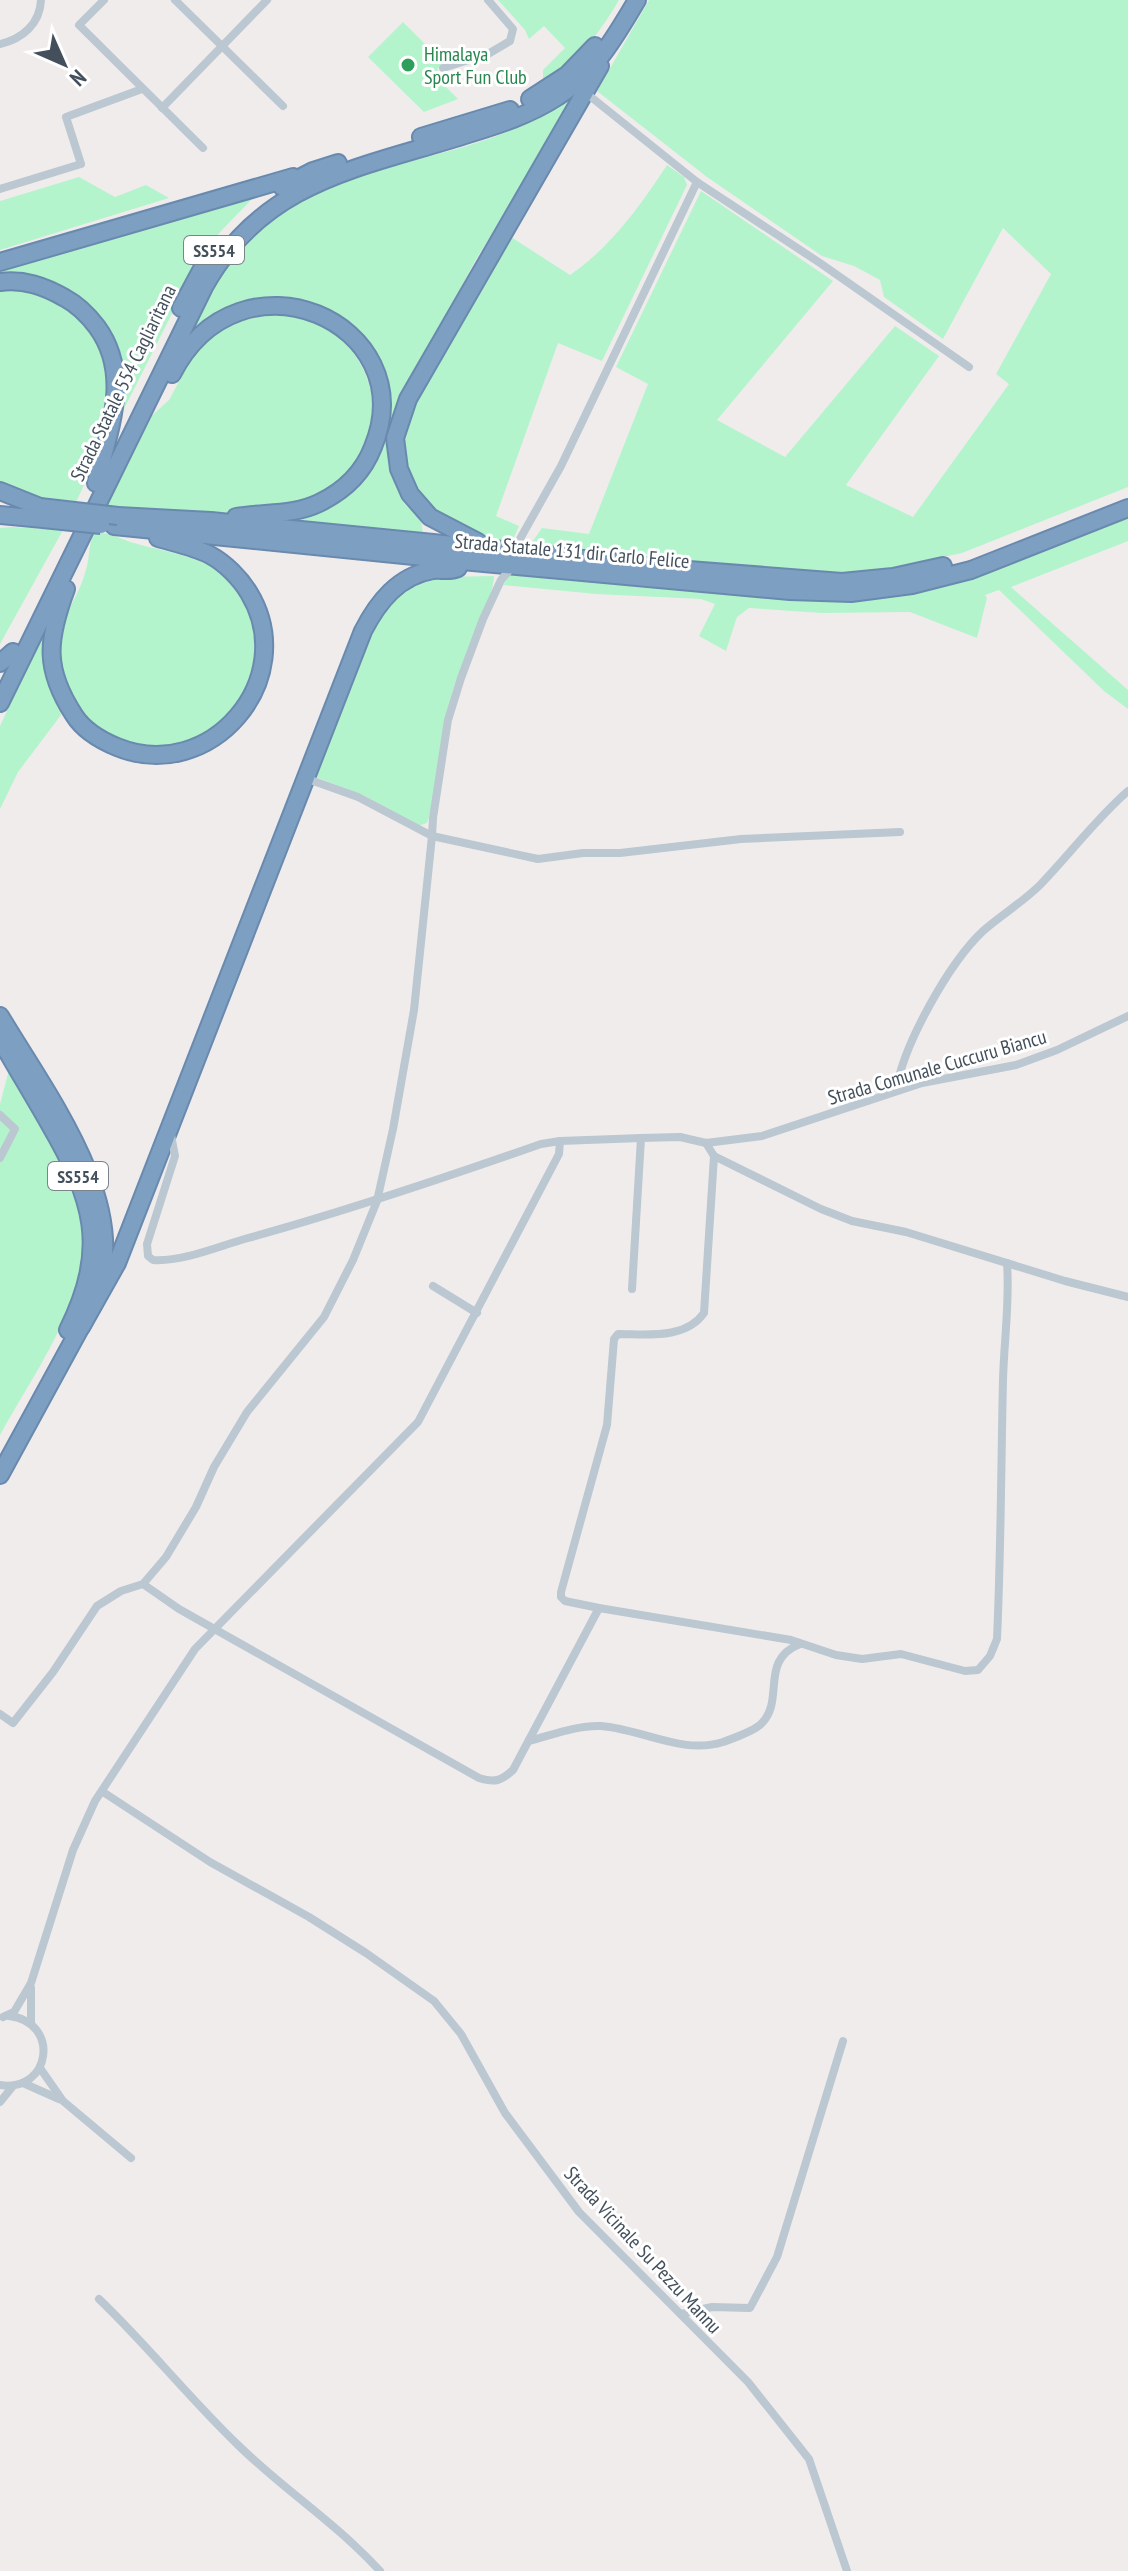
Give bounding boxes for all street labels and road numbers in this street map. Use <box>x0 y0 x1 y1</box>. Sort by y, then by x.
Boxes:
road number: SS554 <box>184 236 244 264</box>
street label: Strada Statale 554 Cagliaritana <box>64 281 182 485</box>
street label: Strada Statale 131 dir Carlo Felice <box>454 528 690 574</box>
street label: Strada Comunale Cuccuru Biancu <box>825 1023 1049 1111</box>
road number: SS554 <box>48 1162 108 1190</box>
street label: Strada Vicinale Su Pezzu Mannu <box>559 2161 727 2339</box>

